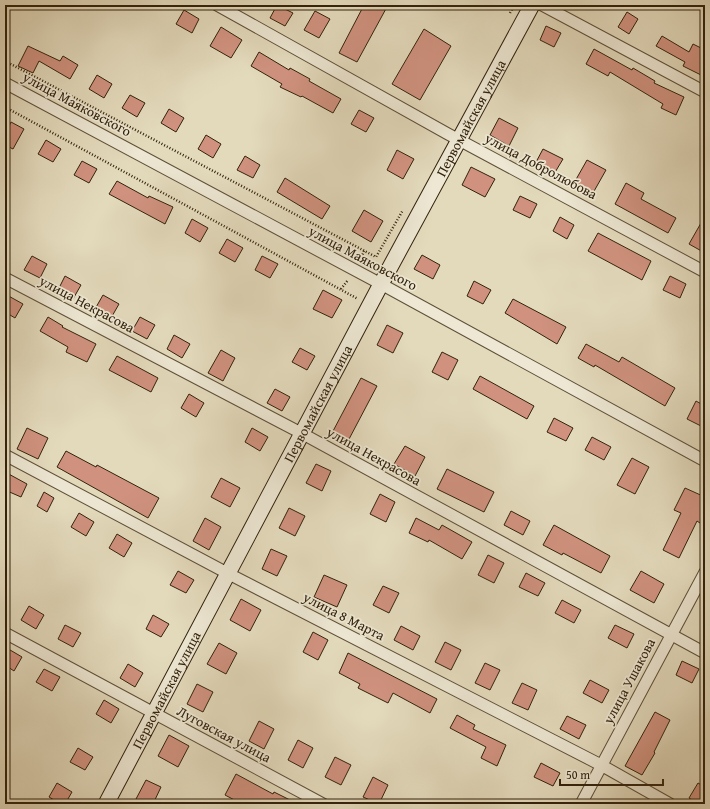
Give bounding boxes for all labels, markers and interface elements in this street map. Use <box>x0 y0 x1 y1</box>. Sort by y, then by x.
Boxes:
street label: Первомайская улица <box>431 56 511 180</box>
street label: улица Маяковского <box>18 66 135 141</box>
street label: улица Добролюбова <box>480 127 601 204</box>
street label: улица Маяковского <box>304 220 421 295</box>
street label: улица Некрасова <box>35 270 138 338</box>
street label: Первомайская улица <box>278 341 357 466</box>
street label: улица Некрасова <box>322 421 425 490</box>
street label: улица 8 Марта <box>299 586 389 645</box>
street label: Первомайская улица <box>127 627 206 752</box>
street label: улица Ушакова <box>597 634 660 728</box>
street label: Луговская улица <box>173 701 275 767</box>
scale bar <box>560 761 663 787</box>
text: 50 m <box>566 766 590 783</box>

